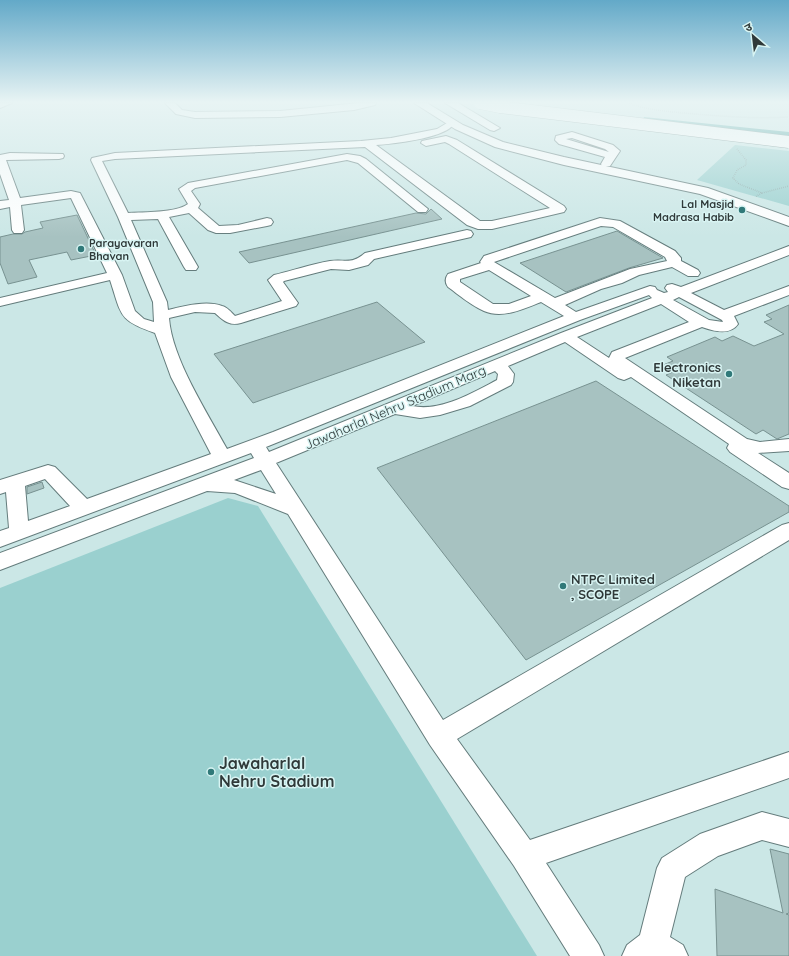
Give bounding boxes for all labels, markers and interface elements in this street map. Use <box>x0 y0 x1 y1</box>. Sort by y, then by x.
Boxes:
north arrow <box>733 16 773 56</box>
text: उ <box>742 19 755 35</box>
place label: Lal Masjid Madrasa Habib <box>653 197 734 224</box>
marker: Lal Masjid Madrasa Habib <box>737 205 747 215</box>
place label: Parayavaran Bhavan <box>89 236 158 263</box>
marker: Parayavaran Bhavan <box>76 244 86 254</box>
place label: Electronics Niketan <box>653 359 721 390</box>
street label: Jawaharlal Nehru Stadium Marg <box>302 361 488 453</box>
marker: Electronics Niketan <box>724 369 734 379</box>
place label: NTPC Limited , SCOPE <box>571 571 655 602</box>
marker: NTPC Limited , SCOPE <box>558 581 568 591</box>
place label: Jawaharlal Nehru Stadium <box>219 753 335 791</box>
marker: Jawaharlal Nehru Stadium <box>206 767 216 777</box>

